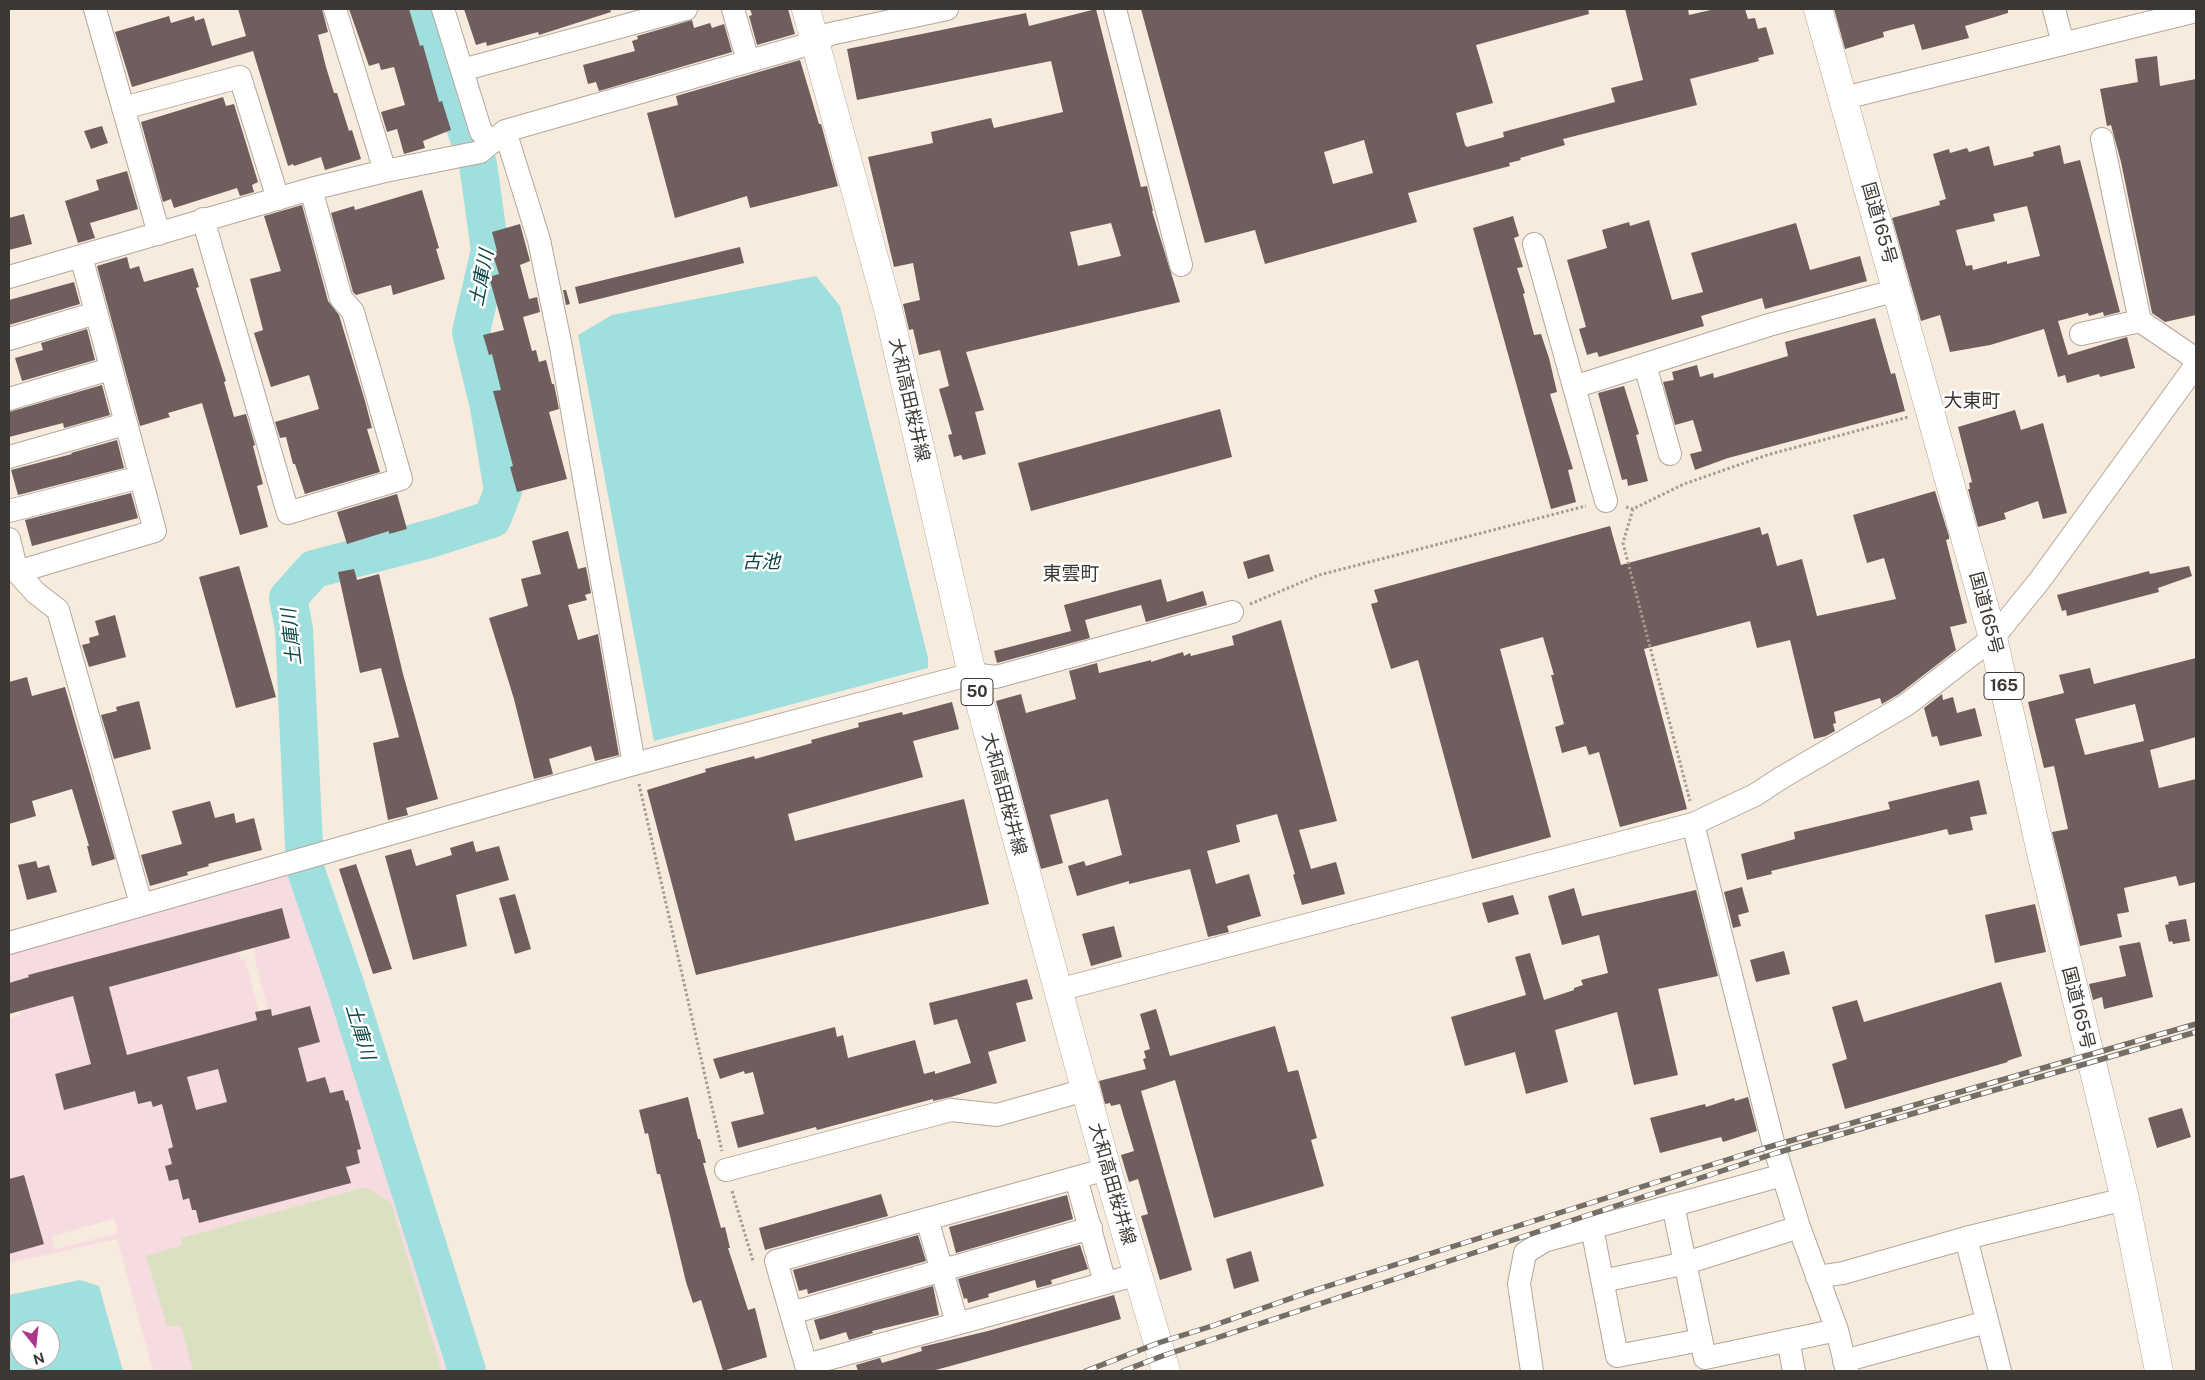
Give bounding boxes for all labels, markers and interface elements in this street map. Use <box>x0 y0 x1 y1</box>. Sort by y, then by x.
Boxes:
street label: 国道165号 <box>1857 180 1901 266</box>
water label: 土庫川 <box>465 248 499 308</box>
street label: 大和高田桜井線 <box>884 336 934 464</box>
district label: 大東町 <box>1944 390 2000 412</box>
water label: 古池 <box>742 551 780 573</box>
district label: 東雲町 <box>1043 563 1099 585</box>
street label: 国道165号 <box>1965 570 2007 656</box>
water label: 土庫川 <box>278 607 306 667</box>
road number: 165 <box>1984 672 2024 699</box>
road number: 50 <box>961 679 993 706</box>
street label: 大和高田桜井線 <box>977 730 1031 858</box>
street label: 国道165号 <box>2057 965 2099 1051</box>
water label: 土庫川 <box>341 1001 379 1063</box>
street label: 大和高田桜井線 <box>1084 1120 1140 1248</box>
north arrow <box>10 1320 60 1370</box>
text: N <box>31 1349 46 1368</box>

